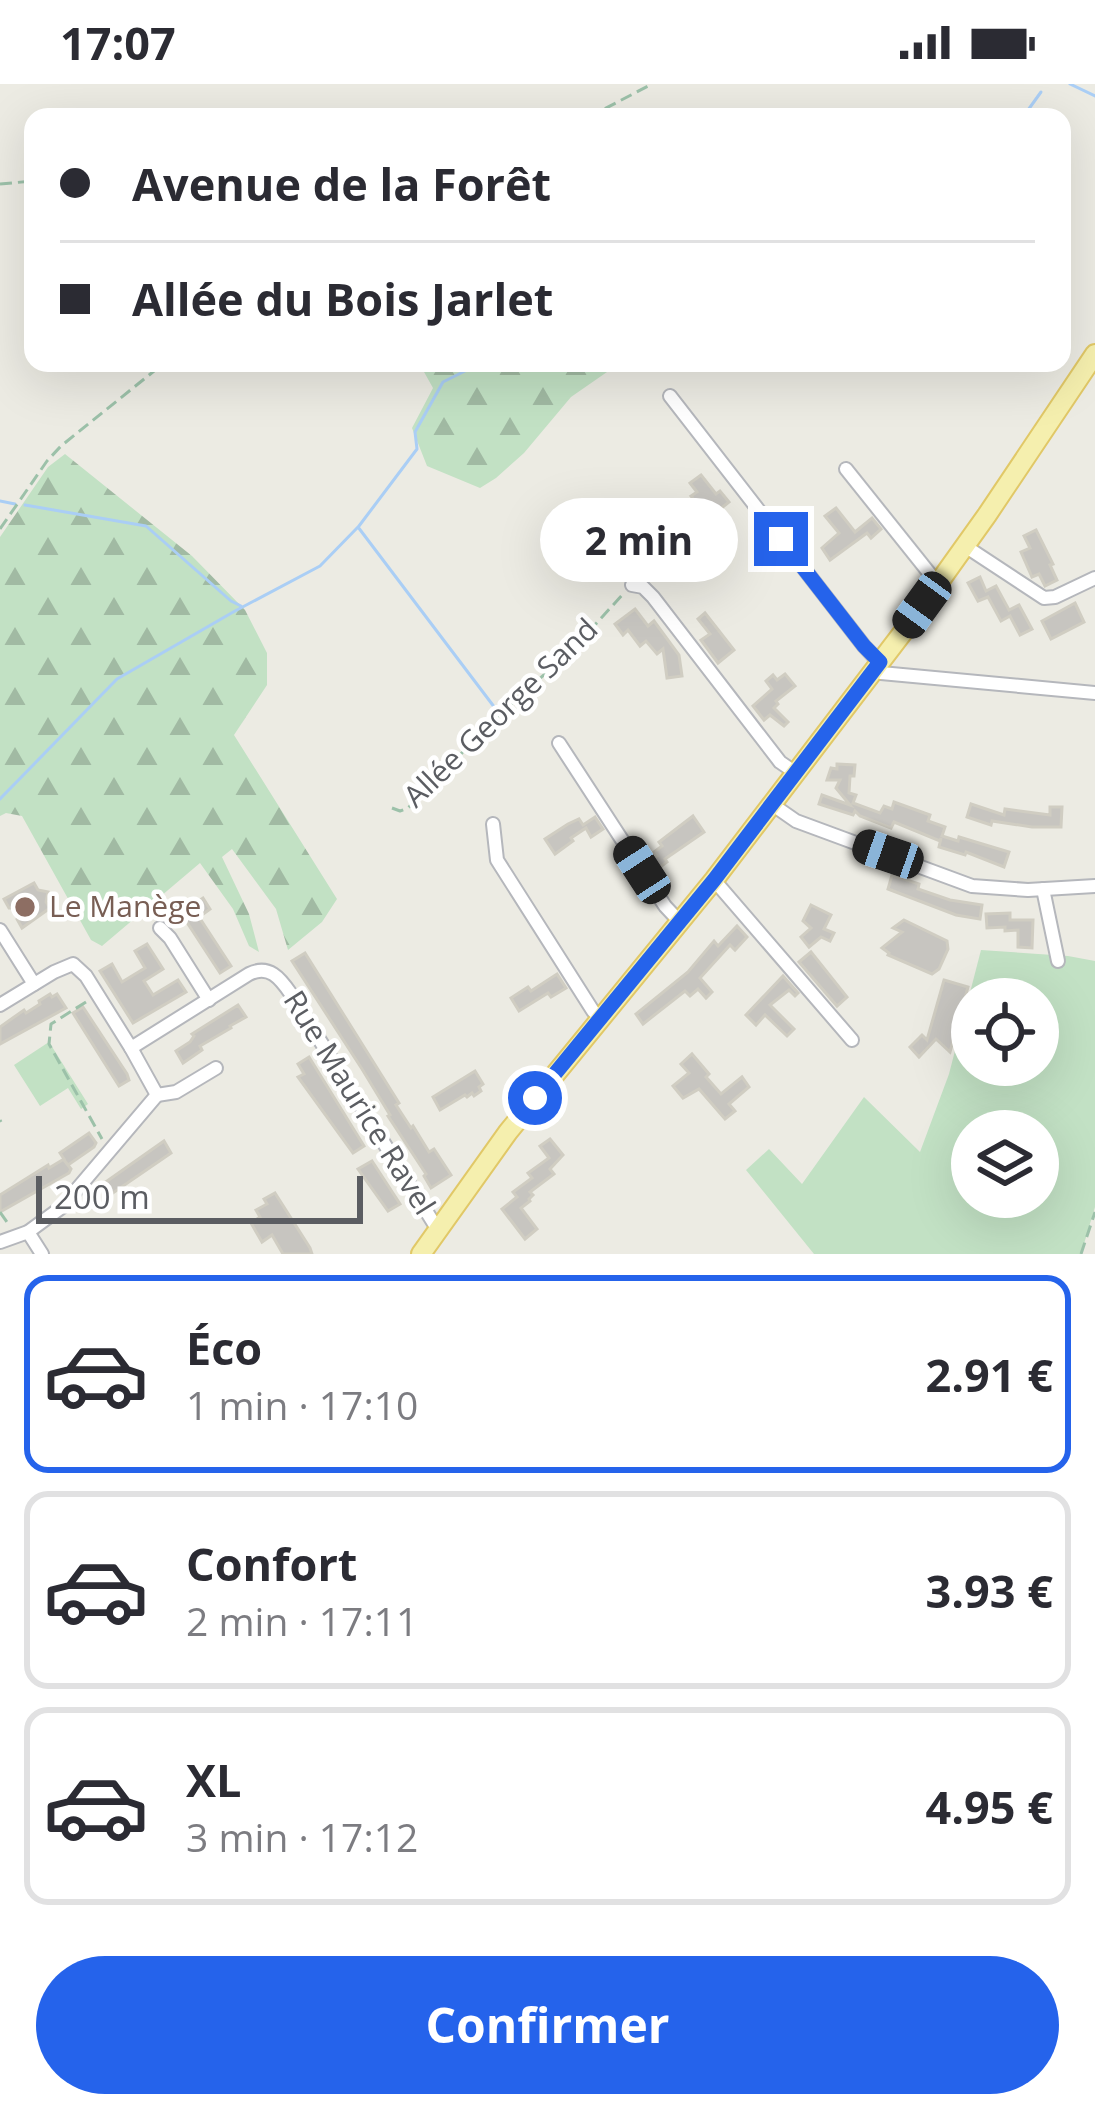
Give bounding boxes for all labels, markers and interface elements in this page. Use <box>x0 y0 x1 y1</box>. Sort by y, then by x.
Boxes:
text: 17:07 <box>60 12 176 73</box>
text: Avenue de la Forêt <box>132 153 551 214</box>
text: Allée du Bois Jarlet <box>132 268 553 329</box>
callout: 2 min <box>541 497 739 581</box>
route end <box>754 512 808 566</box>
text: 2 min <box>585 513 693 566</box>
car <box>886 565 958 645</box>
street label: Allée George Sand <box>394 608 606 815</box>
car <box>848 825 928 883</box>
car <box>607 830 677 910</box>
place label: Le Manège <box>49 885 201 926</box>
marker: Le Manège <box>12 894 38 920</box>
map controls <box>951 978 1059 1218</box>
button: locate <box>951 978 1059 1086</box>
street label: Rue Maurice Ravel <box>275 982 446 1222</box>
route start <box>508 1071 562 1125</box>
button: layers <box>951 1110 1059 1218</box>
scale bar <box>36 1170 363 1223</box>
text: 200 m <box>54 1174 150 1219</box>
text: Éco <box>186 1317 262 1378</box>
icon: car <box>42 1320 150 1428</box>
text: 2.91 € <box>926 1344 1053 1405</box>
text: 1 min · 17:10 <box>186 1378 418 1431</box>
text: Confort <box>186 1533 357 1594</box>
icon: car <box>42 1536 150 1644</box>
text: 3.93 € <box>926 1560 1053 1621</box>
text: 2 min · 17:11 <box>186 1594 418 1647</box>
text: XL <box>186 1749 241 1810</box>
icon: car <box>42 1752 150 1860</box>
text: 4.95 € <box>926 1776 1053 1837</box>
text: 3 min · 17:12 <box>186 1810 418 1863</box>
button: Confirmer <box>36 1956 1059 2094</box>

